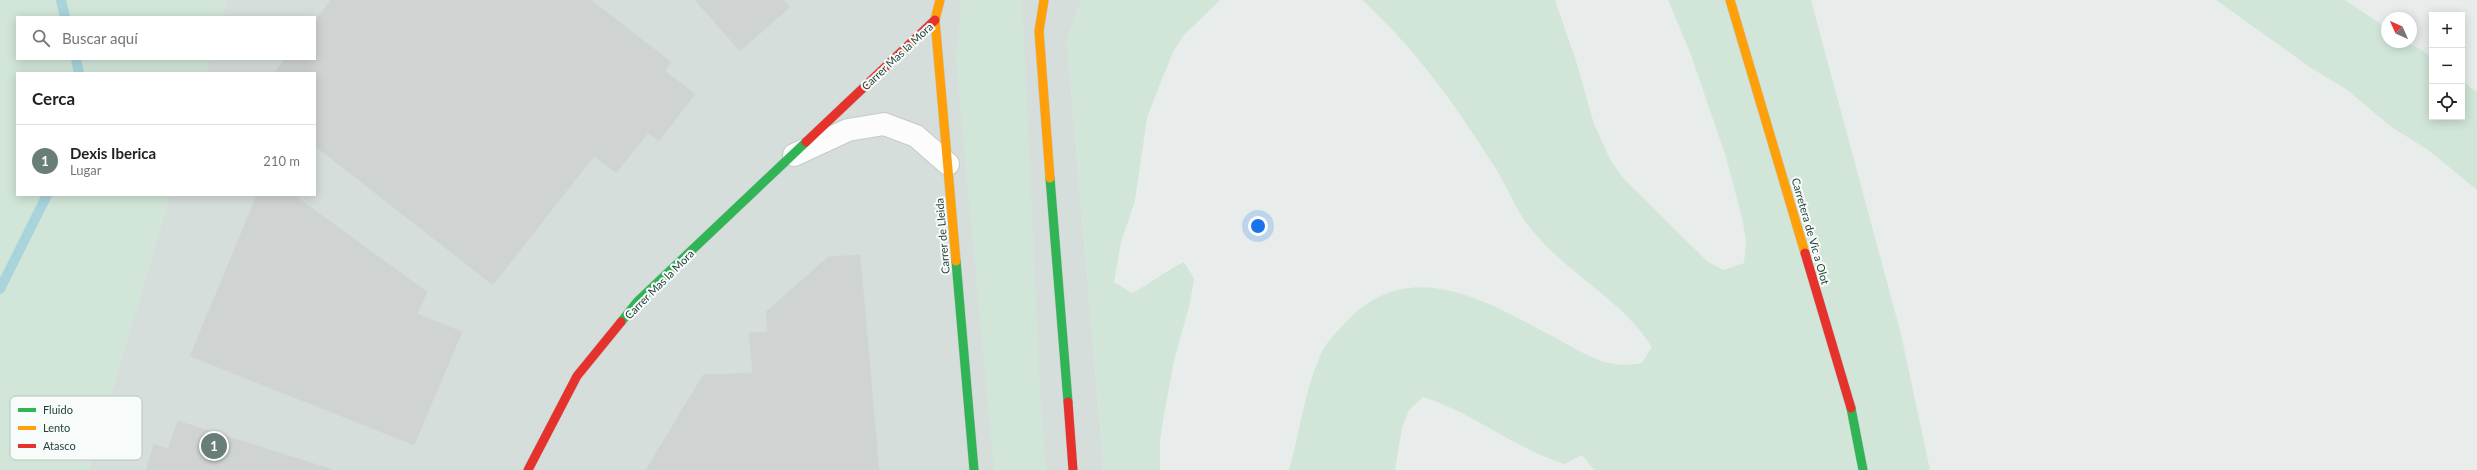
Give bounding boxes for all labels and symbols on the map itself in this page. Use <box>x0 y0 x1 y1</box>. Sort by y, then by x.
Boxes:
north arrow <box>2381 12 2417 48</box>
street label: Carrer Mas la Mora <box>859 20 935 92</box>
street label: Carretera de Vic a Olot <box>1790 176 1832 286</box>
street label: Carrer de Lleida <box>932 198 952 274</box>
your location <box>1248 216 1268 236</box>
street label: Carrer Mas la Mora <box>622 247 696 321</box>
legend <box>10 396 142 460</box>
text: Fluido <box>43 403 73 416</box>
text: Lento <box>43 421 70 434</box>
pin: 1 <box>201 431 227 461</box>
text: Atasco <box>43 439 76 452</box>

